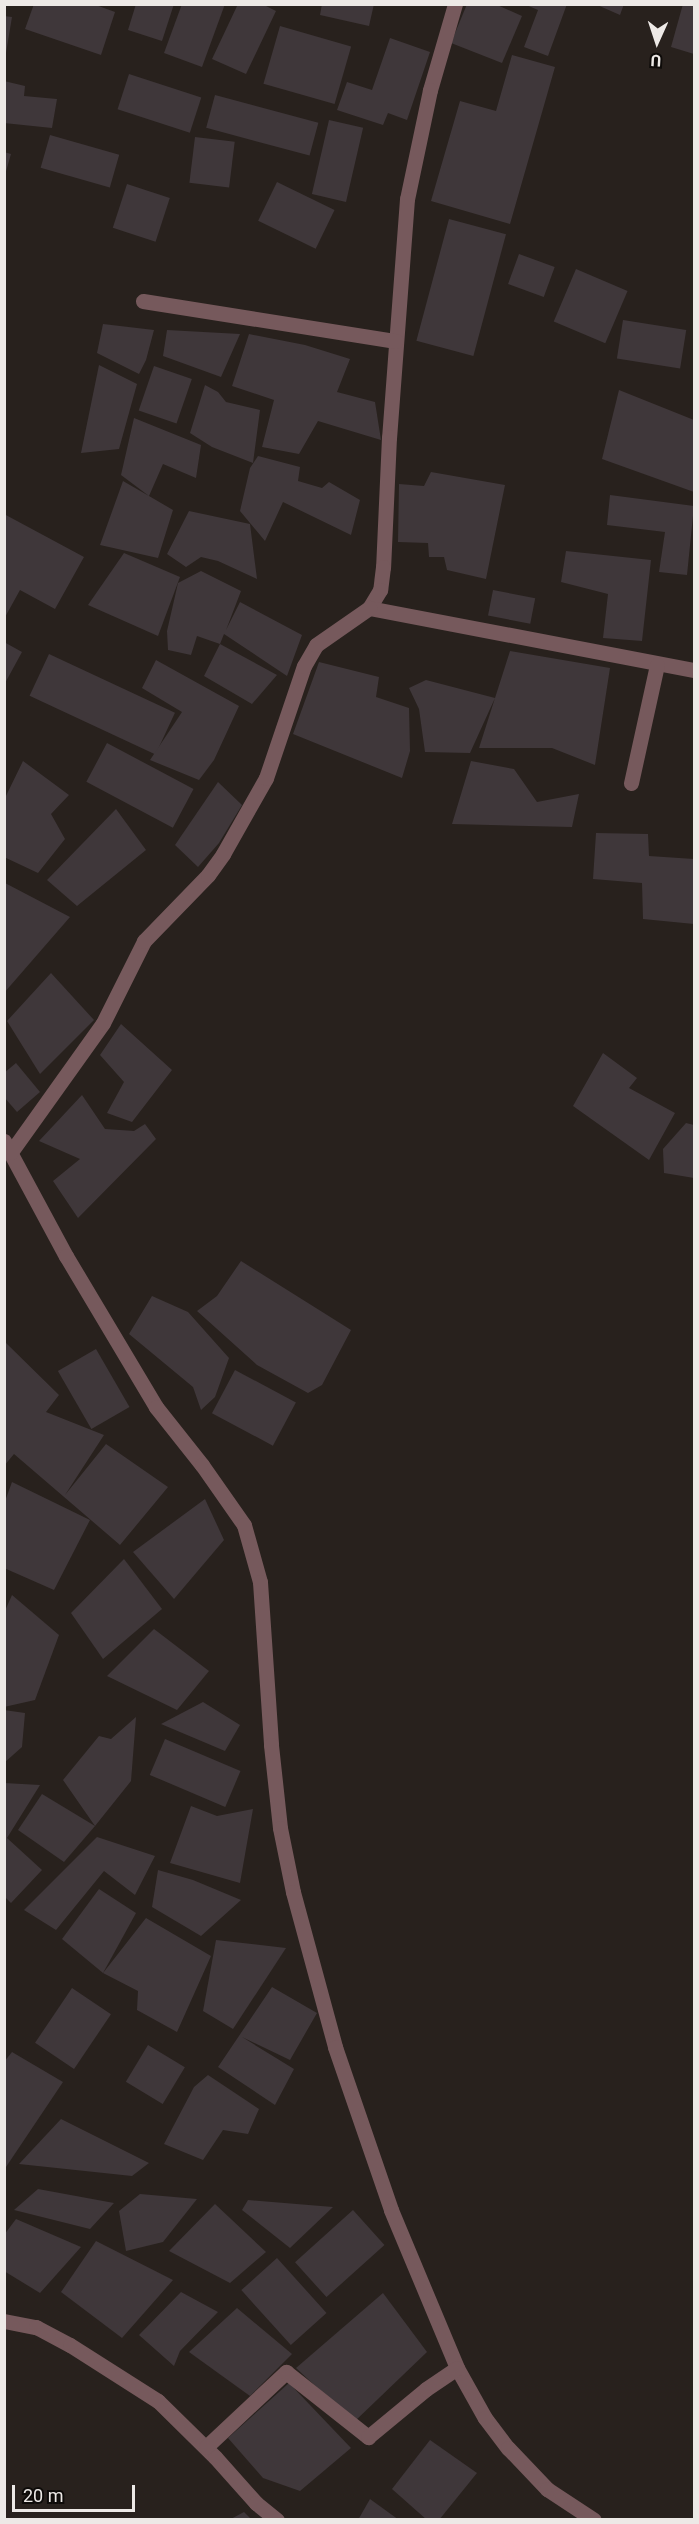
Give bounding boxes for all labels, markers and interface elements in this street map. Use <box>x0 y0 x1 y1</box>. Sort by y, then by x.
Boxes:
north arrow <box>627 12 687 72</box>
text: U <box>650 51 662 70</box>
scale bar <box>15 2473 138 2511</box>
text: 20 m <box>23 2485 63 2506</box>

